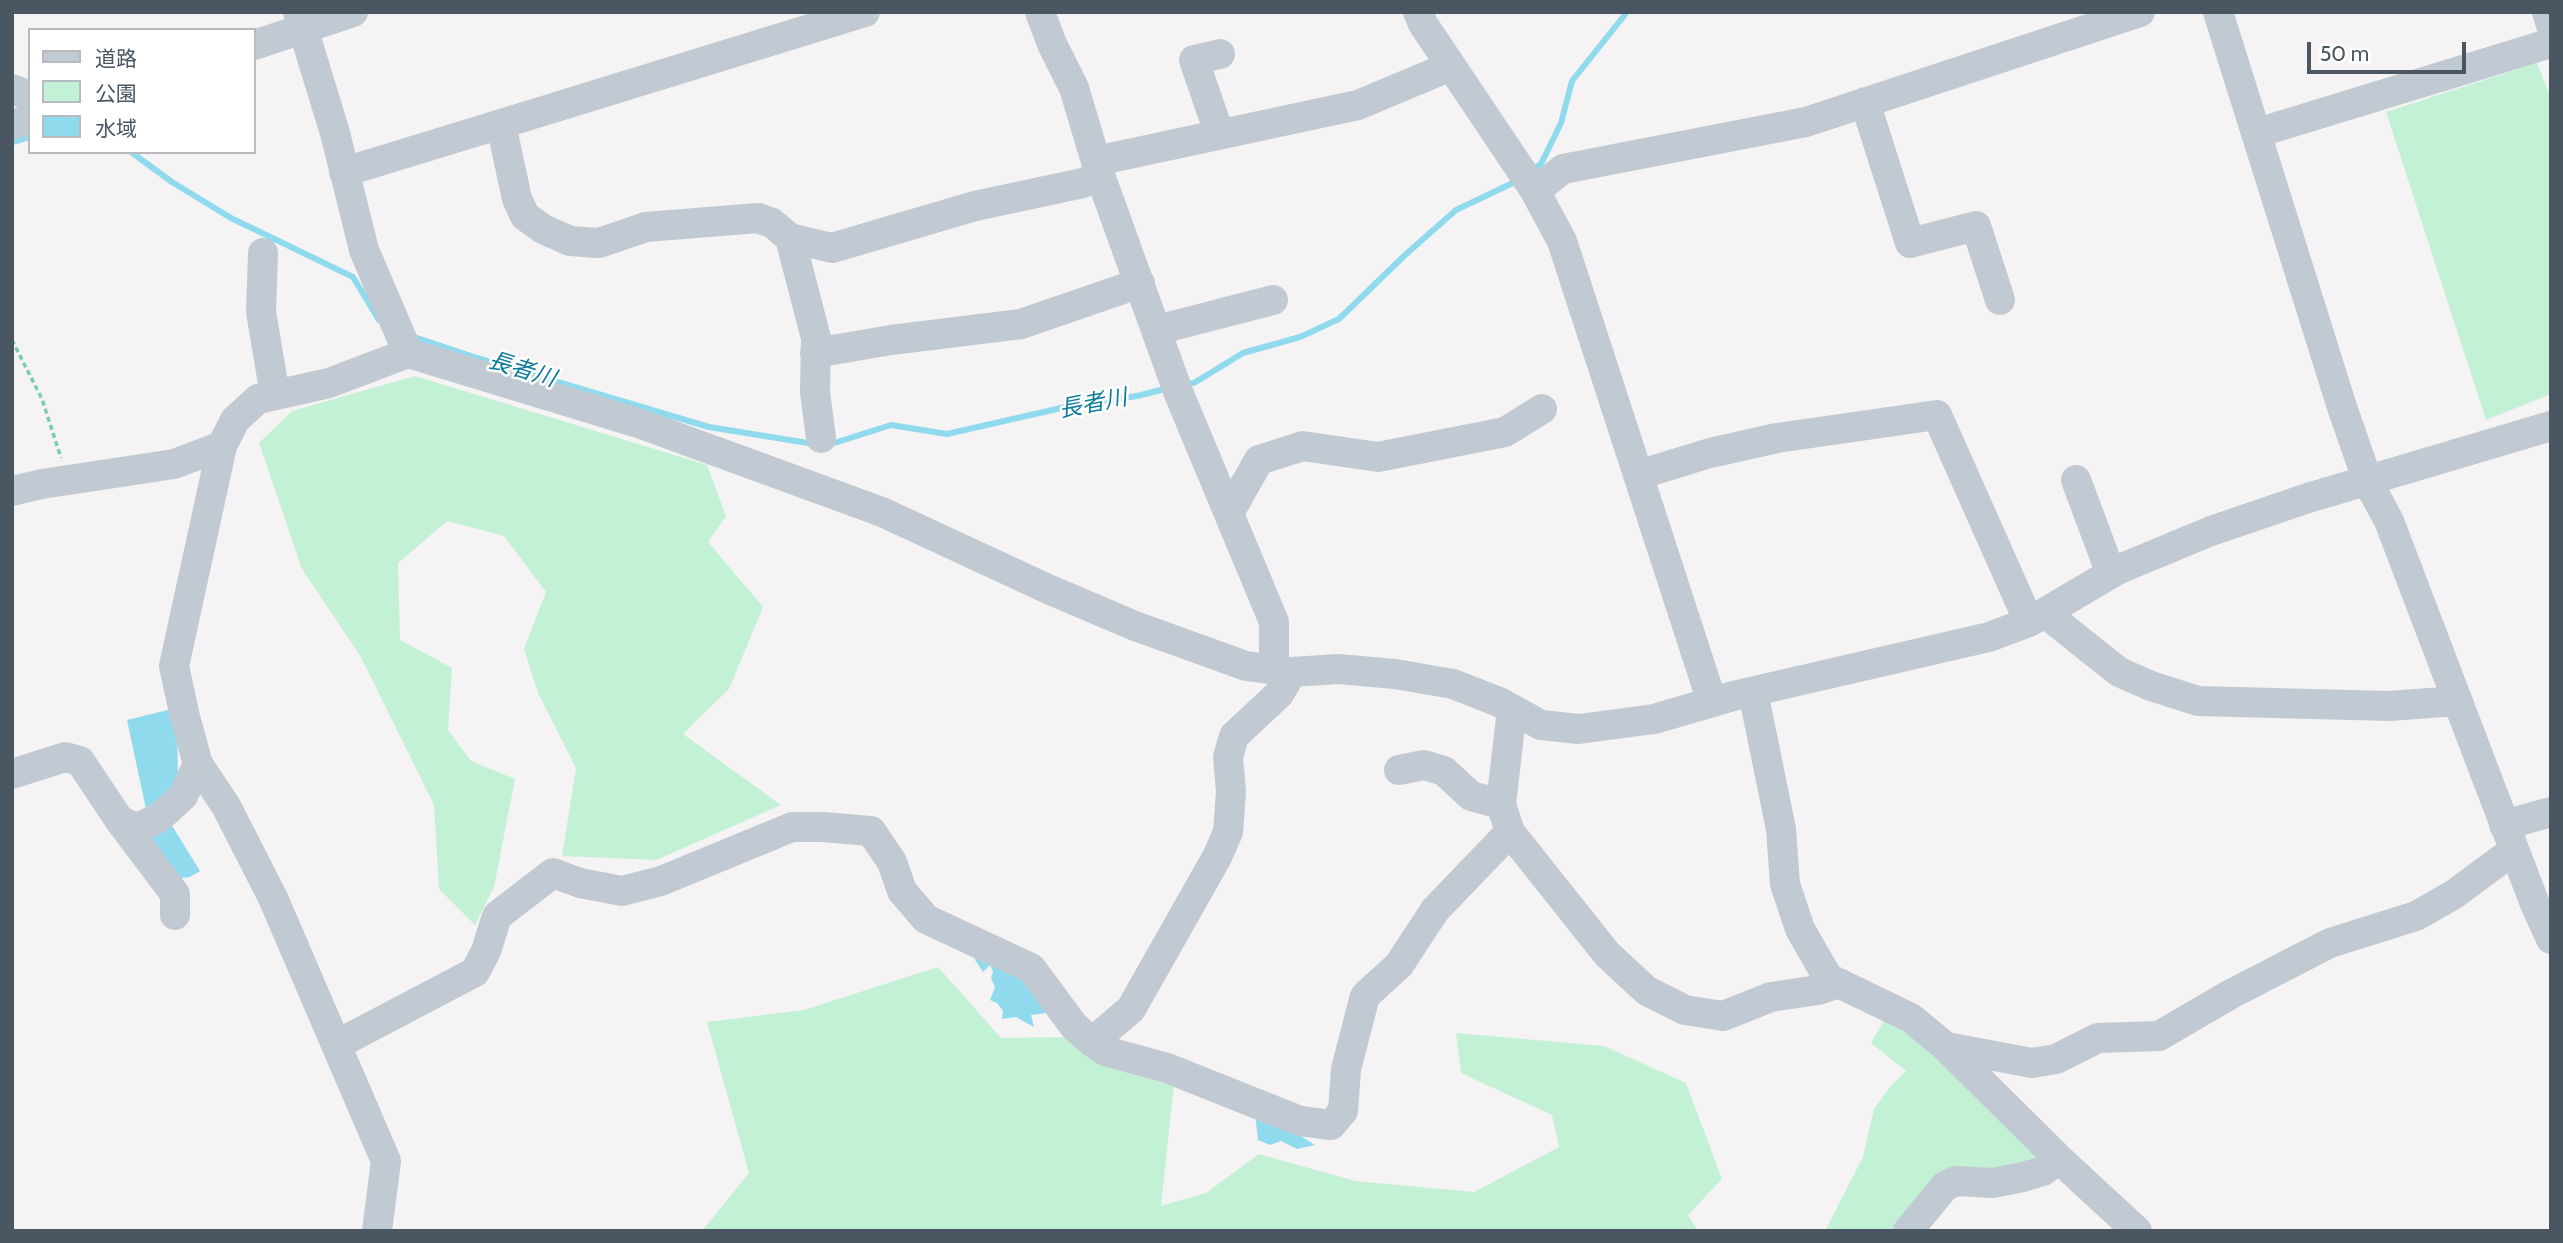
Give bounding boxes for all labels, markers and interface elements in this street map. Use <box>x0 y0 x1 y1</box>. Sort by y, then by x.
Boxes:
legend <box>28 28 256 154</box>
scale bar <box>2311 28 2470 72</box>
text: 50 m <box>2320 41 2369 66</box>
text: 道路 <box>95 46 137 71</box>
text: 公園 <box>95 81 137 106</box>
text: 水域 <box>95 116 137 141</box>
water label: 長者川 <box>485 347 559 393</box>
water label: 長者川 <box>1057 384 1129 424</box>

